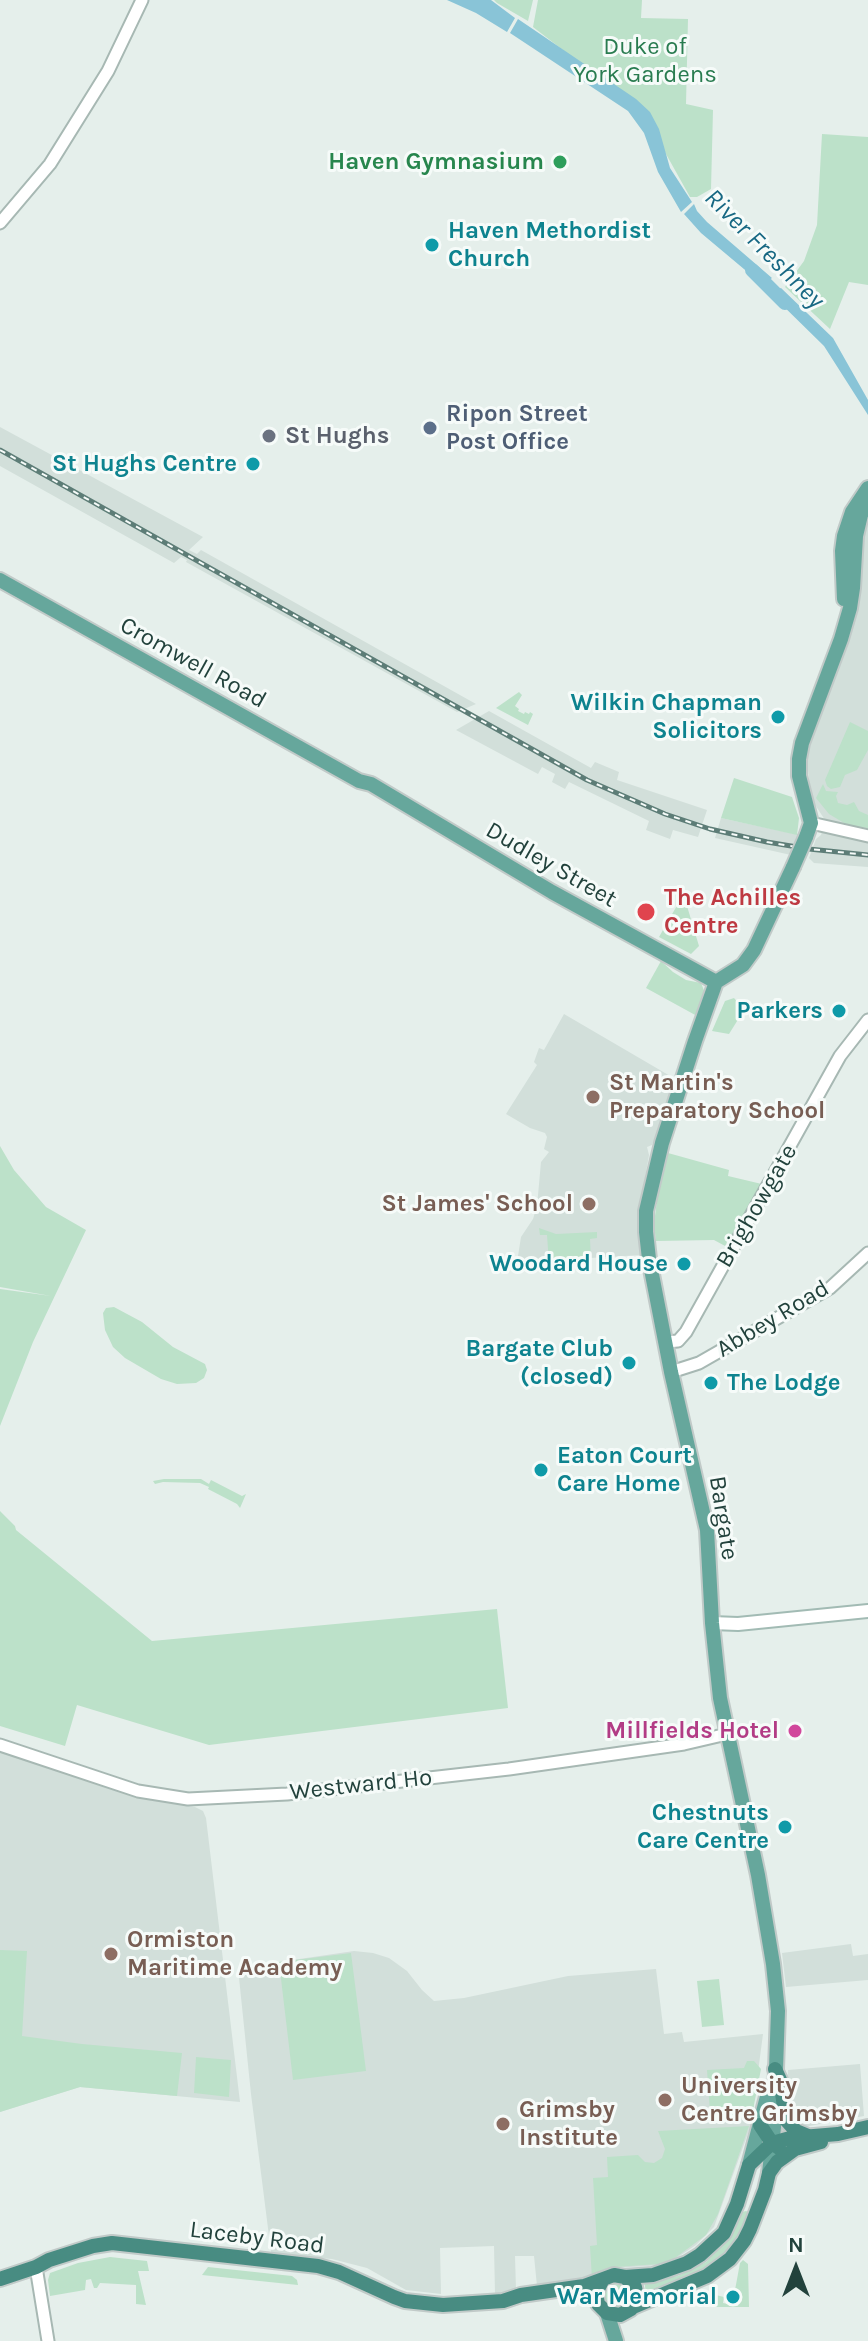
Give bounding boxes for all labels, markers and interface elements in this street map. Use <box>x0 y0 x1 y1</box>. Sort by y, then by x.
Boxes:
park label: Duke of York Gardens <box>573 33 717 89</box>
place label: Haven Gymnasium <box>328 148 544 176</box>
marker: Haven Gymnasium <box>551 153 569 171</box>
water label: River Freshney <box>698 183 830 315</box>
place label: Haven Methordist Church <box>448 217 651 273</box>
marker: Haven Methordist Church <box>423 236 441 254</box>
place label: Ripon Street Post Office <box>446 400 588 456</box>
marker: Ripon Street Post Office <box>421 419 439 437</box>
place label: St Hughs <box>285 422 389 450</box>
marker: St Hughs <box>260 427 278 445</box>
place label: St Hughs Centre <box>52 450 237 478</box>
marker: St Hughs Centre <box>244 455 262 473</box>
street label: Cromwell Road <box>115 611 271 715</box>
place label: Wilkin Chapman Solicitors <box>570 689 762 745</box>
marker: Wilkin Chapman Solicitors <box>769 708 787 726</box>
street label: Dudley Street <box>480 816 622 914</box>
place label: The Achilles Centre <box>664 884 801 940</box>
marker: The Achilles Centre <box>635 901 657 923</box>
place label: Parkers <box>737 997 823 1025</box>
marker: Parkers <box>830 1002 848 1020</box>
place label: St Martin's Preparatory School <box>609 1069 825 1125</box>
marker: St Martin's Preparatory School <box>584 1088 602 1106</box>
street label: Brighowgate <box>710 1139 804 1273</box>
place label: St James' School <box>382 1190 573 1218</box>
marker: St James' School <box>580 1195 598 1213</box>
place label: Woodard House <box>489 1250 668 1278</box>
marker: Woodard House <box>675 1255 693 1273</box>
street label: Abbey Road <box>711 1274 835 1364</box>
place label: Bargate Club (closed) <box>466 1335 613 1391</box>
marker: Bargate Club (closed) <box>620 1354 638 1372</box>
place label: The Lodge <box>727 1369 840 1397</box>
marker: The Lodge <box>702 1374 720 1392</box>
place label: Eaton Court Care Home <box>557 1442 692 1498</box>
marker: Eaton Court Care Home <box>532 1461 550 1479</box>
street label: Bargate <box>702 1474 744 1562</box>
place label: Millfields Hotel <box>605 1717 779 1745</box>
marker: Millfields Hotel <box>786 1722 804 1740</box>
street label: Westward Ho <box>288 1763 434 1807</box>
place label: Chestnuts Care Centre <box>637 1799 769 1855</box>
marker: Chestnuts Care Centre <box>776 1818 794 1836</box>
place label: Ormiston Maritime Academy <box>127 1926 342 1982</box>
marker: Ormiston Maritime Academy <box>102 1945 120 1963</box>
place label: University Centre Grimsby <box>681 2072 857 2128</box>
marker: University Centre Grimsby <box>656 2091 674 2109</box>
place label: Grimsby Institute <box>519 2096 618 2152</box>
marker: Grimsby Institute <box>494 2115 512 2133</box>
street label: Laceby Road <box>188 2215 326 2261</box>
north arrow <box>756 2229 836 2309</box>
text: N <box>788 2232 804 2258</box>
place label: War Memorial <box>557 2283 717 2311</box>
marker: War Memorial <box>724 2288 742 2306</box>

